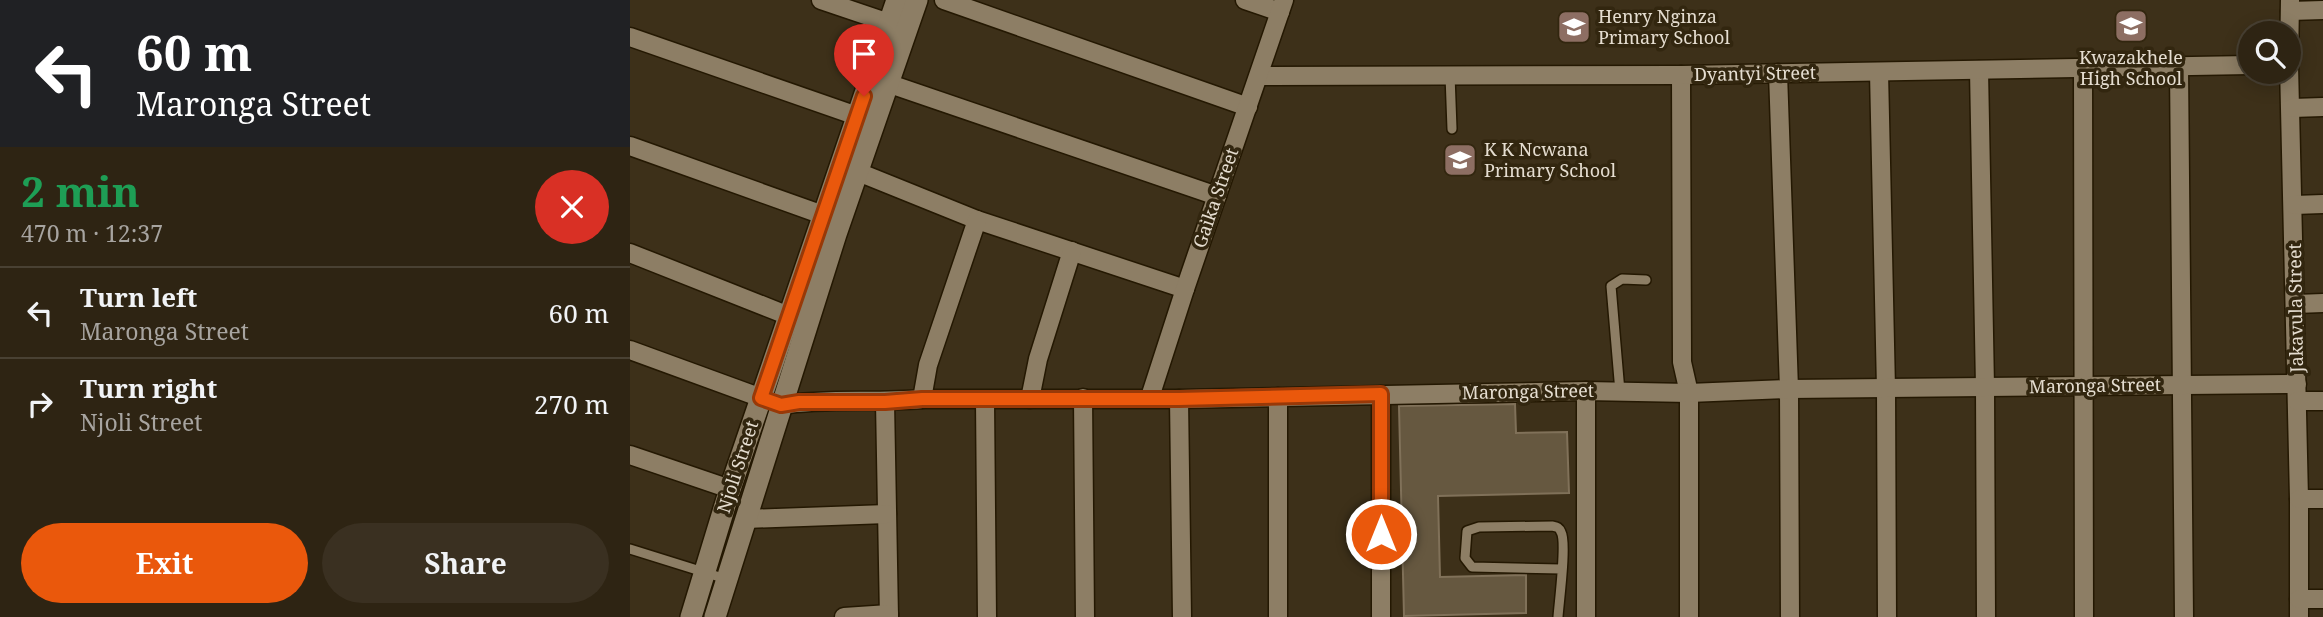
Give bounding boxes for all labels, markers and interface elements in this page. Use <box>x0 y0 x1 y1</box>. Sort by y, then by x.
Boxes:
place label: Henry Nginza Primary School <box>1598 4 1730 49</box>
school or university icon: Kwazakhele High School <box>2112 7 2150 45</box>
school or university icon: Henry Nginza Primary School <box>1555 8 1593 46</box>
text: 60 m <box>136 19 252 85</box>
map controls <box>2238 21 2301 84</box>
button: search <box>2238 21 2301 84</box>
pin <box>834 24 894 96</box>
icon: left <box>21 28 112 119</box>
icon: arrive <box>845 35 883 73</box>
place label: Kwazakhele High School <box>2079 45 2183 90</box>
street label: Dyantyi Street <box>1694 60 1816 86</box>
text: Maronga Street <box>136 82 371 125</box>
place label: K K Ncwana Primary School <box>1484 137 1616 182</box>
school or university icon: K K Ncwana Primary School <box>1441 141 1479 179</box>
street label: Gaika Street <box>1187 144 1243 251</box>
text: 2 min <box>21 162 140 219</box>
button: close <box>535 170 609 244</box>
text: 470 m · 12:37 <box>21 217 163 249</box>
street label: Jakavula Street <box>2282 243 2308 374</box>
text: Turn left <box>80 279 197 315</box>
icon: left <box>21 294 59 332</box>
text: 60 m <box>549 295 609 331</box>
text: Maronga Street <box>80 315 249 347</box>
text: Turn right <box>80 370 217 406</box>
street label: Maronga Street <box>2029 372 2161 398</box>
street label: Maronga Street <box>1462 378 1594 404</box>
icon: right <box>21 385 59 423</box>
text: 270 m <box>534 386 609 422</box>
text: Njoli Street <box>80 406 202 438</box>
street label: Njoli Street <box>711 417 763 516</box>
position arrow <box>1344 497 1418 571</box>
button: Exit <box>21 523 308 603</box>
button: Share <box>322 523 609 603</box>

